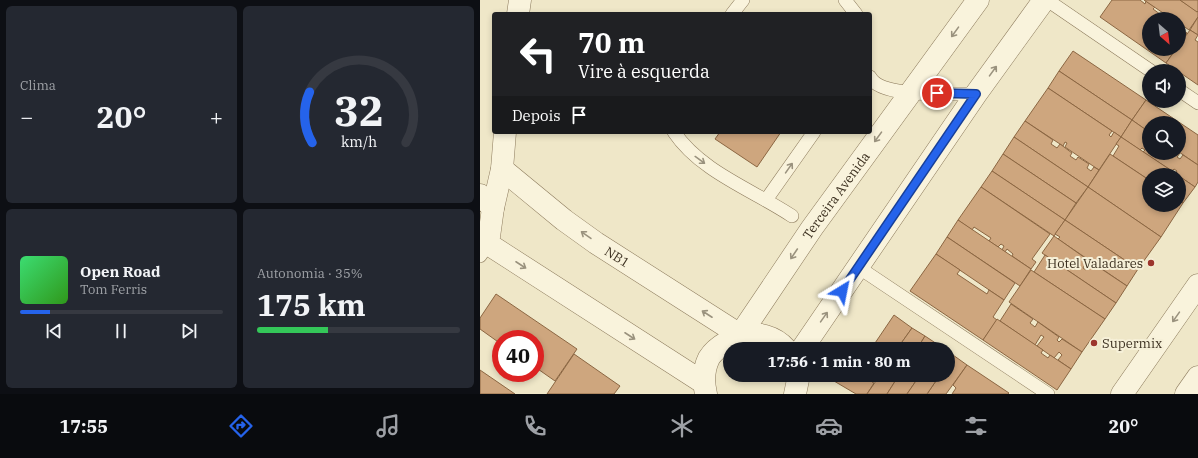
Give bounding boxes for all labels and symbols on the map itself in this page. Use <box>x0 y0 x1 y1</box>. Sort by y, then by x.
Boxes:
north arrow <box>1142 12 1186 56</box>
one-way arrow <box>951 26 959 37</box>
one-way arrow <box>988 66 997 77</box>
pin <box>920 76 954 110</box>
one-way arrow <box>874 131 883 142</box>
street label: Terceira Avenida <box>799 149 874 243</box>
one-way arrow <box>695 156 706 164</box>
one-way arrow <box>785 163 793 174</box>
one-way arrow <box>581 231 592 239</box>
street label: NB1 <box>601 243 633 271</box>
one-way arrow <box>790 248 798 259</box>
place label: Hotel Valadares <box>1047 255 1143 272</box>
marker: Hotel Valadares <box>1146 258 1156 268</box>
one-way arrow <box>515 262 527 270</box>
position arrow <box>821 270 863 312</box>
one-way arrow <box>701 309 713 317</box>
one-way arrow <box>820 312 828 323</box>
one-way arrow <box>1172 312 1180 323</box>
speed limit sign: 40 <box>492 330 544 382</box>
one-way arrow <box>625 332 636 340</box>
place label: Supermix <box>1102 335 1162 352</box>
marker: Supermix <box>1089 338 1099 348</box>

